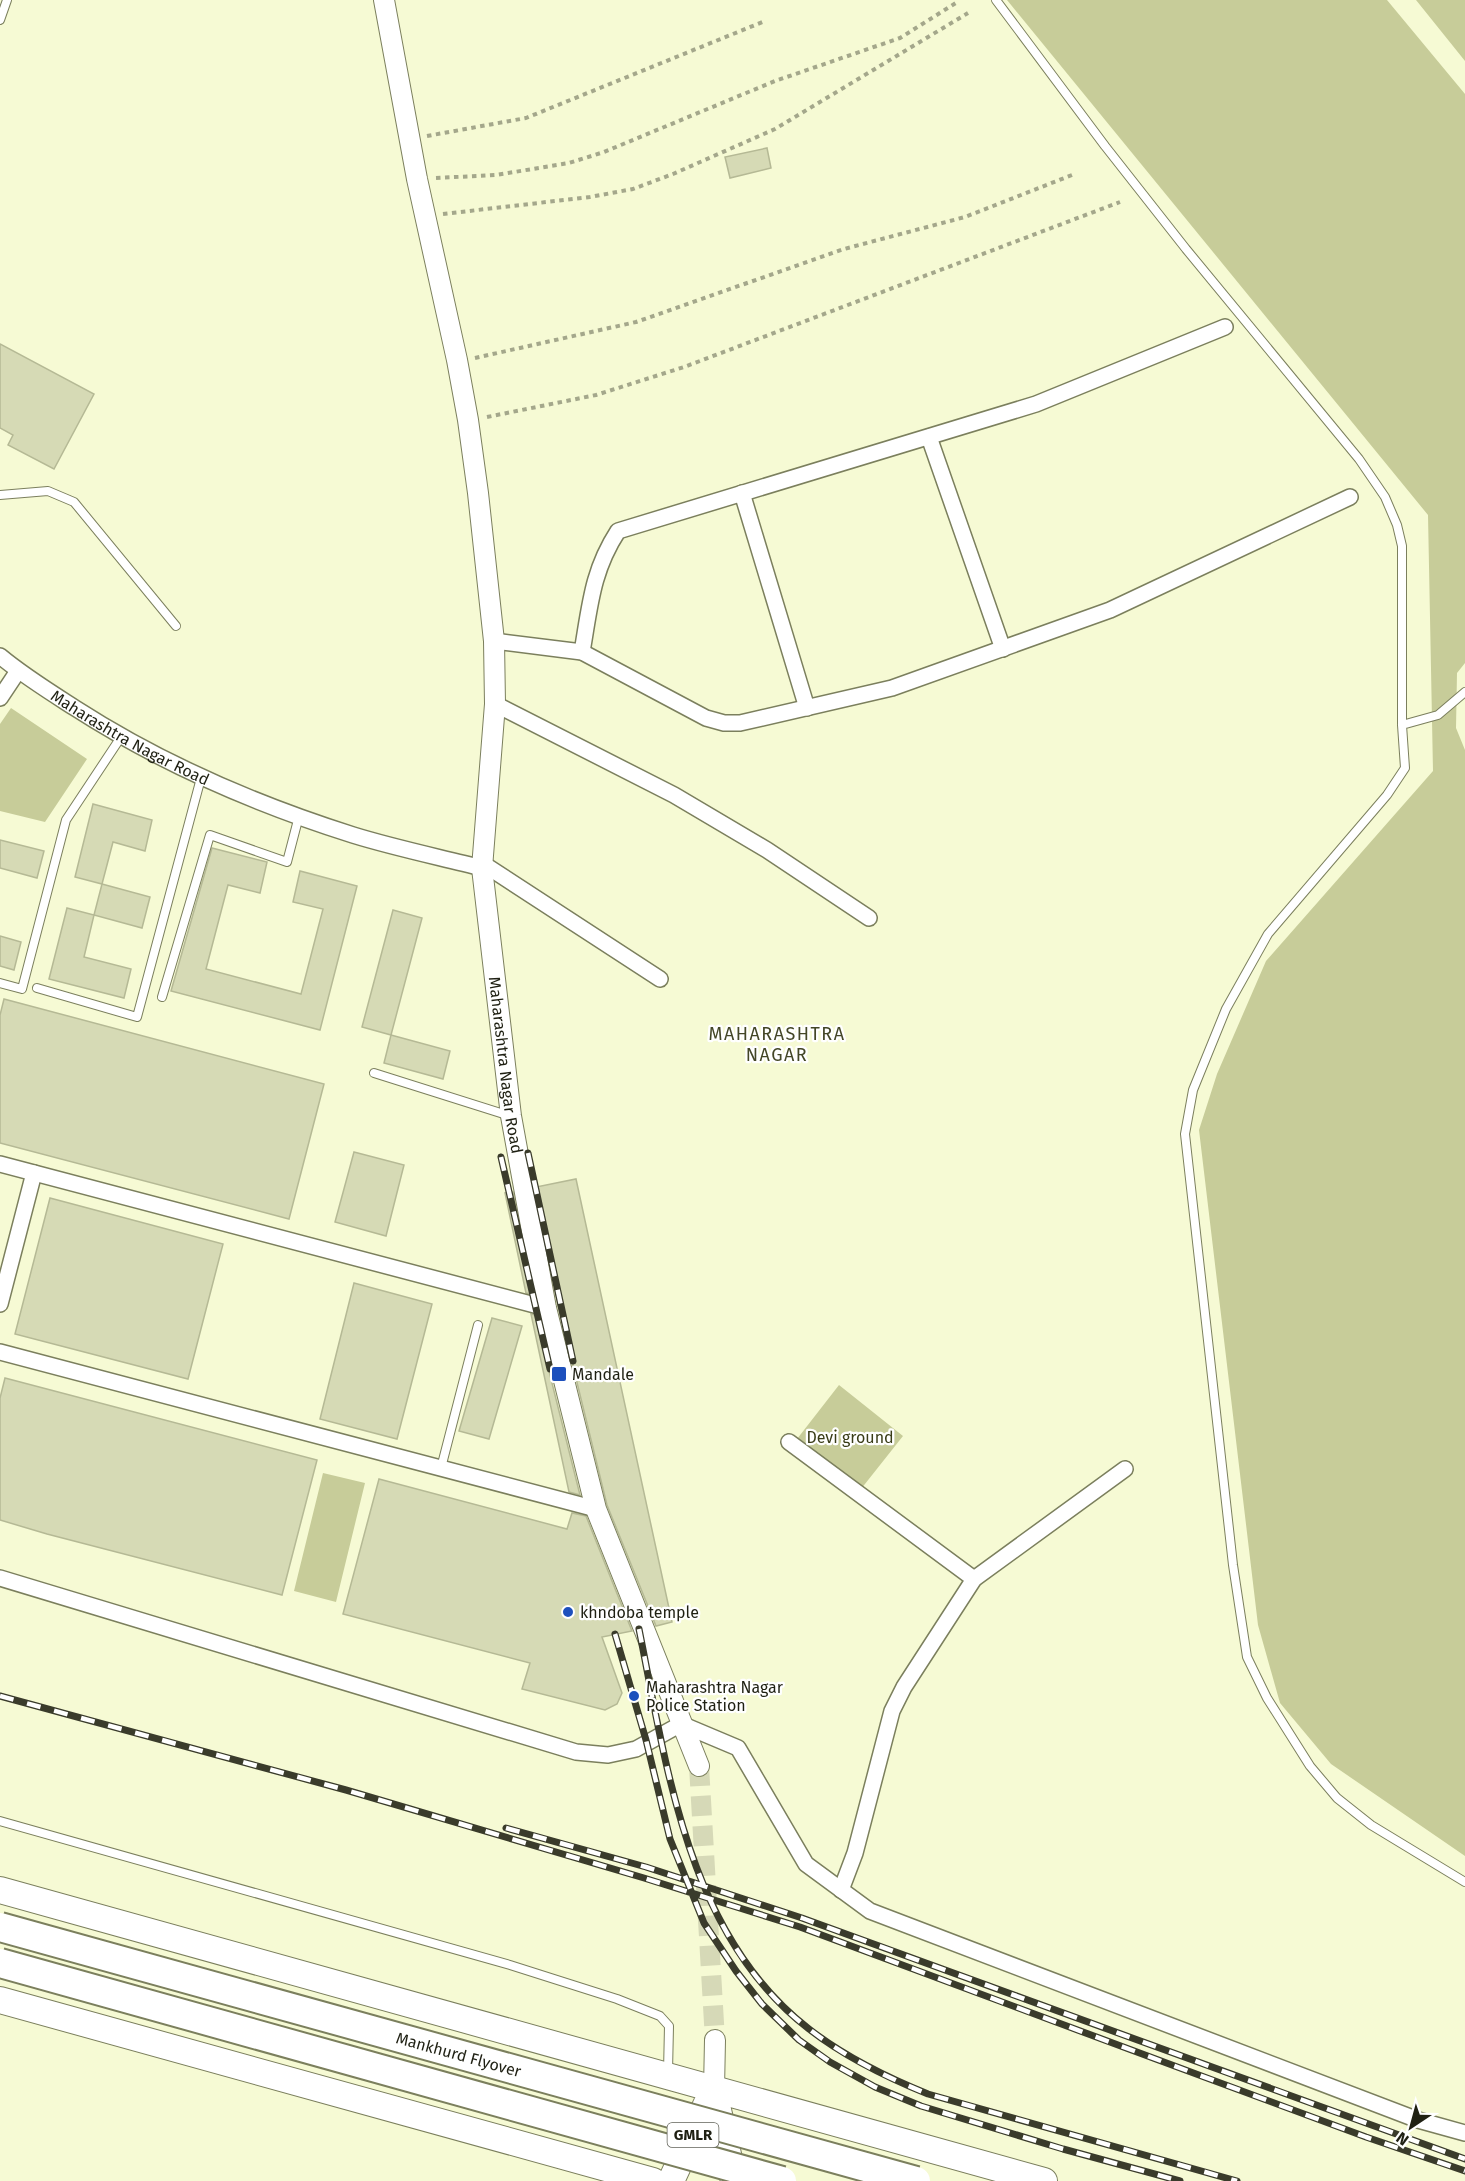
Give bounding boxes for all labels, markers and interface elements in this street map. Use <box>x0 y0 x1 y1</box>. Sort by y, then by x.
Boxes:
street label: Maharashtra Nagar Road <box>48 686 212 789</box>
street label: Maharashtra Nagar Road <box>485 976 527 1155</box>
district label: MAHARASHTRA NAGAR <box>708 1023 846 1066</box>
marker: Mandale <box>550 1365 568 1383</box>
place label: Mandale <box>572 1365 634 1384</box>
park label: Devi ground <box>806 1428 894 1447</box>
place label: khndoba temple <box>580 1603 699 1622</box>
marker: khndoba temple <box>561 1605 575 1619</box>
place label: Maharashtra Nagar Police Station <box>646 1678 784 1715</box>
marker: Maharashtra Nagar Police Station <box>627 1689 641 1703</box>
street label: Mankhurd Flyover <box>394 2028 524 2081</box>
north arrow <box>1381 2097 1441 2157</box>
road number: GMLR <box>668 2123 718 2147</box>
text: N <box>1393 2128 1412 2150</box>

